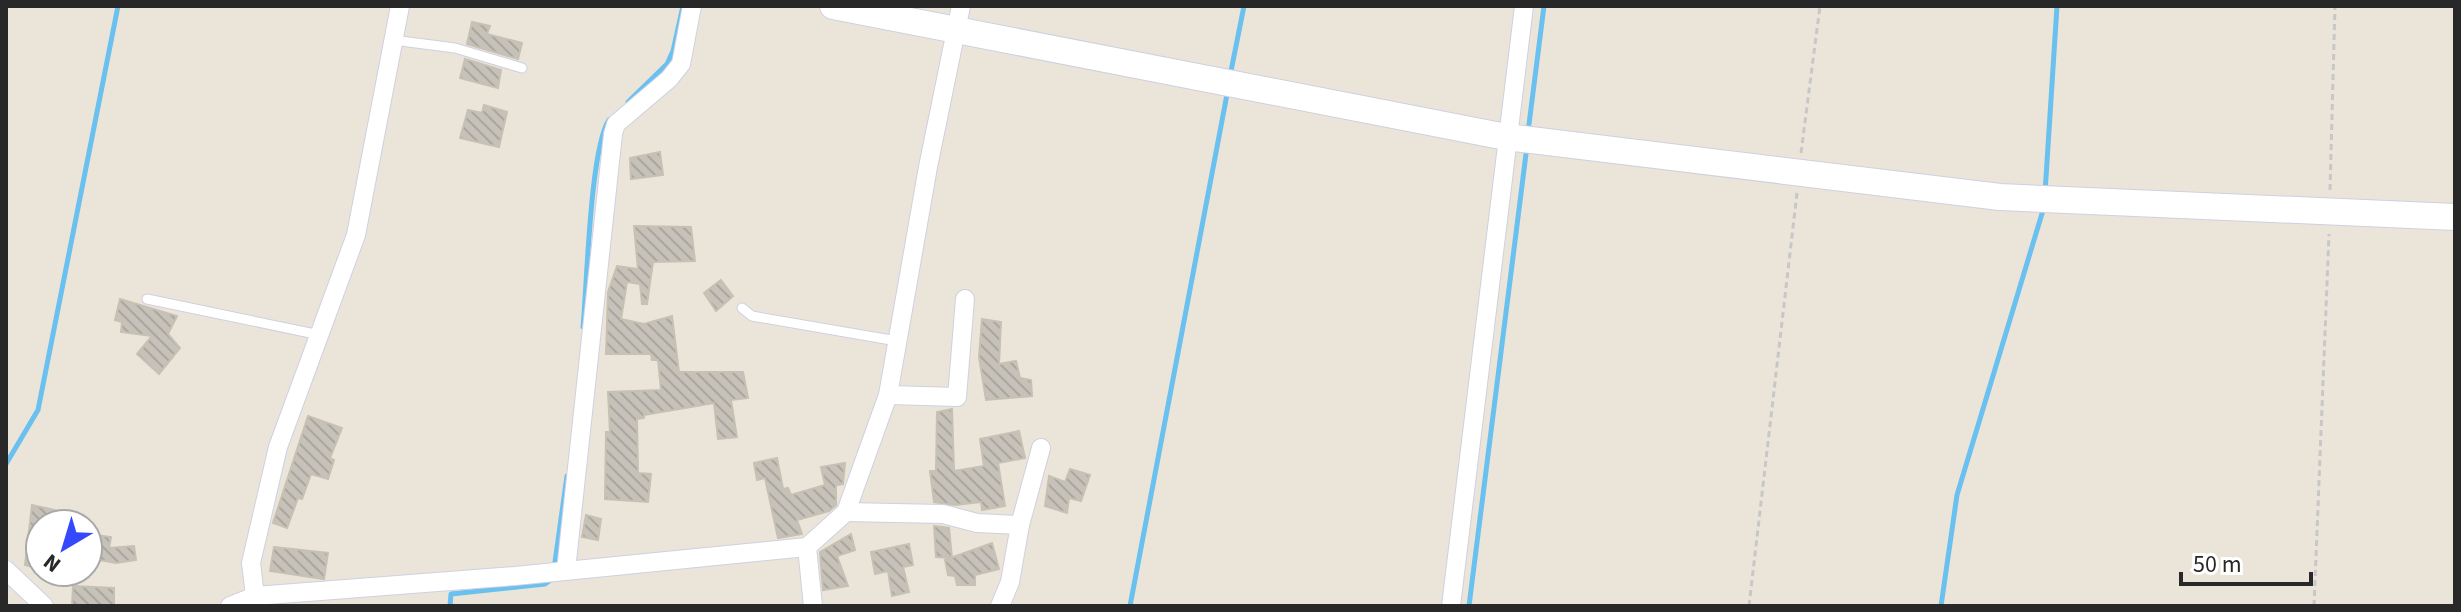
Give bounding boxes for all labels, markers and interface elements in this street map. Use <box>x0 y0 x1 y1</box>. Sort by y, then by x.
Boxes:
north arrow <box>24 508 104 588</box>
scale bar <box>2181 536 2311 586</box>
text: N <box>37 546 68 580</box>
text: 50 m <box>2193 547 2242 582</box>

